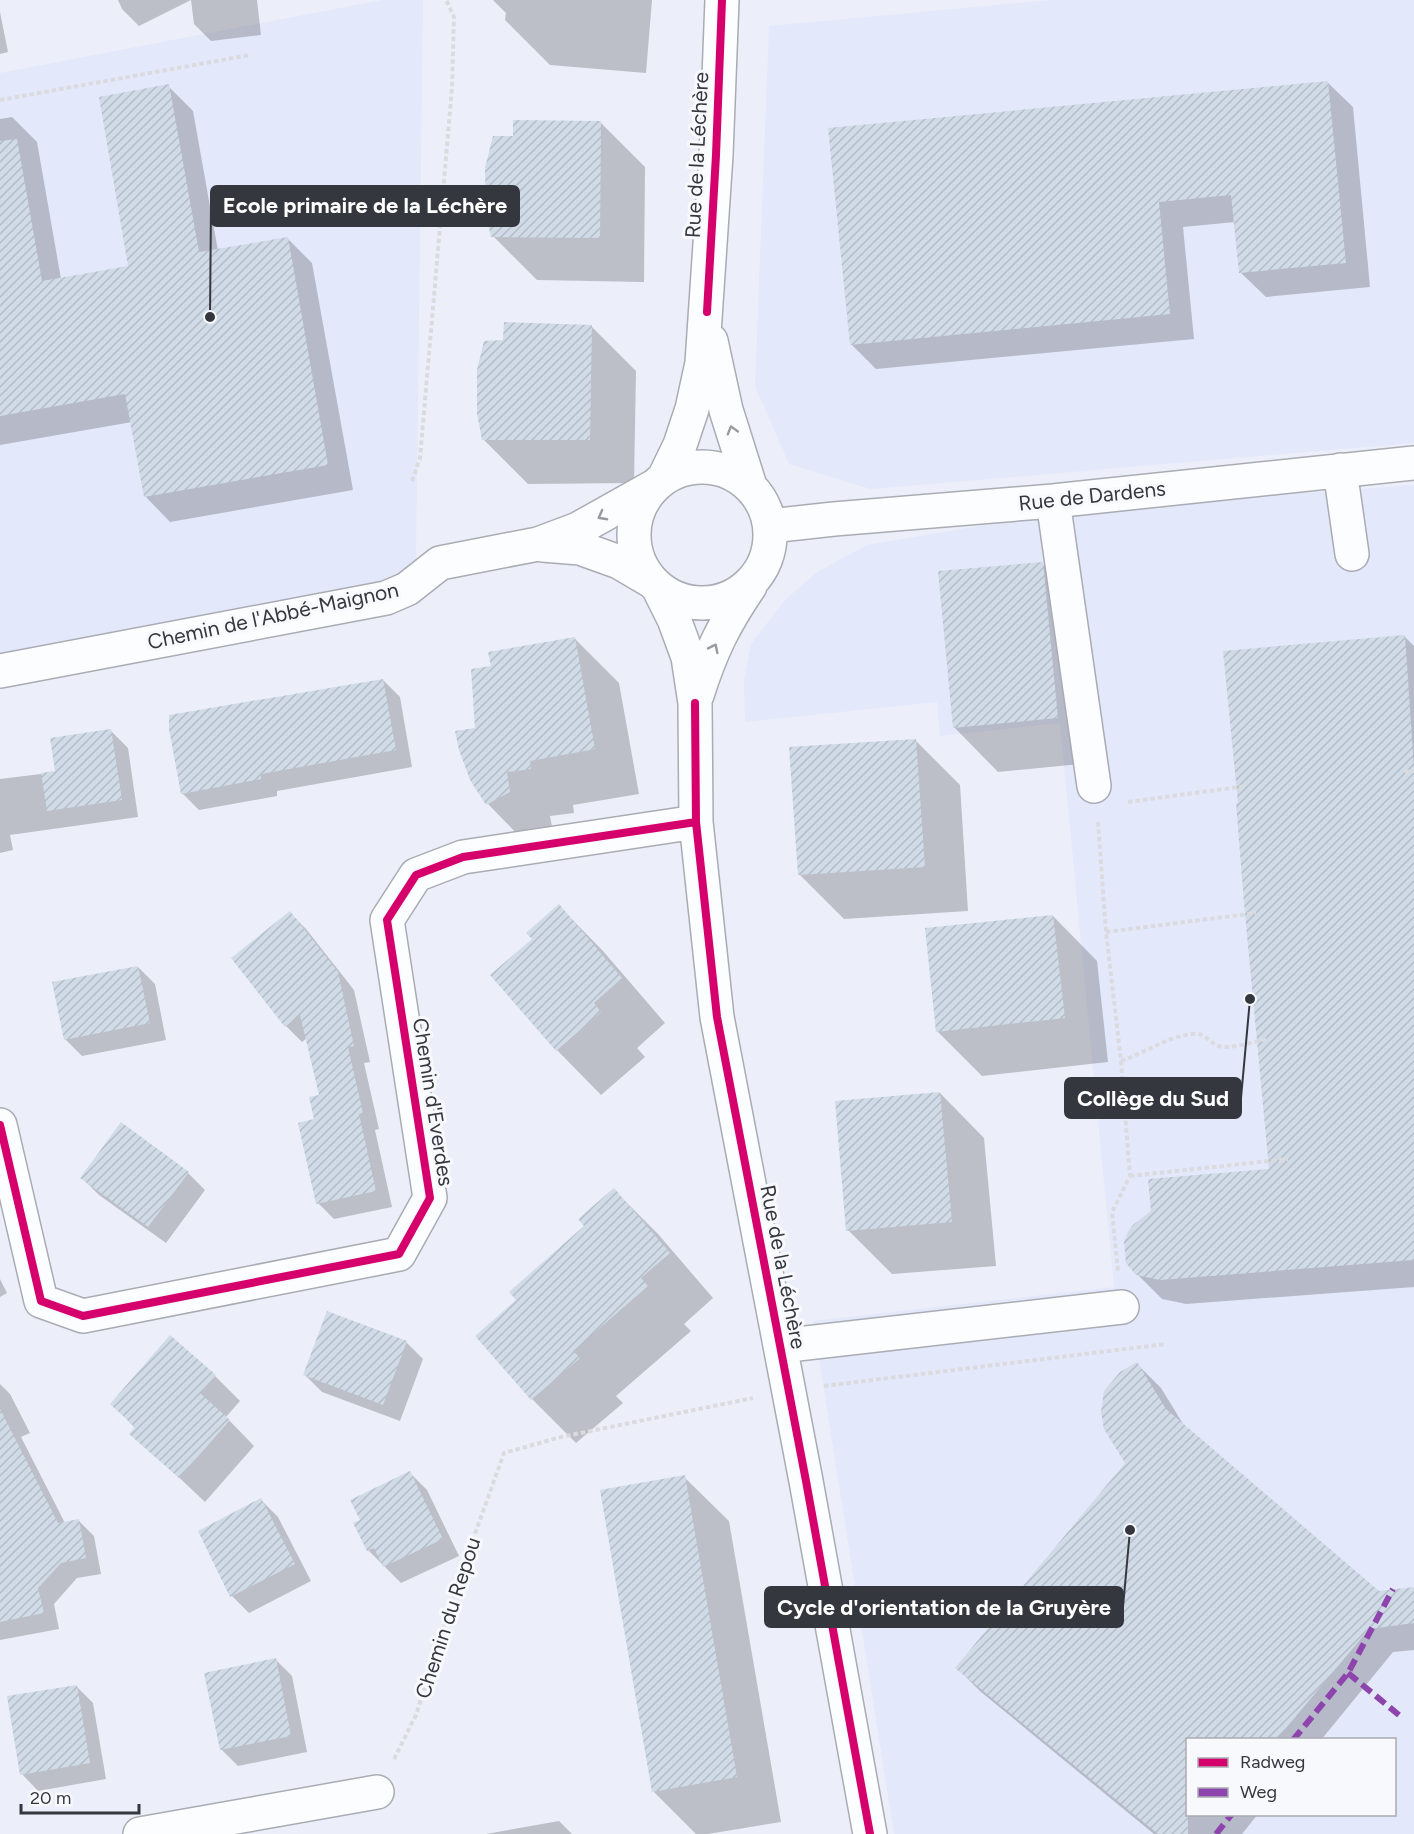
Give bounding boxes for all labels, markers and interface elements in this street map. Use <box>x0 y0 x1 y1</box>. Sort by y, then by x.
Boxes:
street label: Rue de la Léchère <box>680 71 713 239</box>
callout: Ecole primaire de la Léchère <box>211 186 519 226</box>
text: Ecole primaire de la Léchère <box>223 192 507 219</box>
one-way arrow <box>727 426 739 436</box>
street label: Rue de Dardens <box>1017 475 1167 516</box>
one-way arrow <box>598 509 609 520</box>
street label: Chemin de l'Abbé-Maignon <box>145 577 401 654</box>
one-way arrow <box>706 643 718 654</box>
street label: Chemin d'Everdes <box>408 1016 459 1188</box>
callout: Collège du Sud <box>1065 1078 1241 1118</box>
text: Collège du Sud <box>1077 1085 1229 1112</box>
street label: Rue de la Léchère <box>755 1183 812 1351</box>
street label: Chemin du Repou <box>410 1534 485 1702</box>
callout: Cycle d'orientation de la Gruyère <box>765 1587 1123 1627</box>
text: Cycle d'orientation de la Gruyère <box>777 1594 1111 1621</box>
legend <box>1186 1738 1396 1816</box>
text: Radweg <box>1240 1751 1305 1773</box>
scale bar <box>21 1777 140 1815</box>
text: Weg <box>1240 1781 1277 1803</box>
text: 20 m <box>30 1787 71 1809</box>

